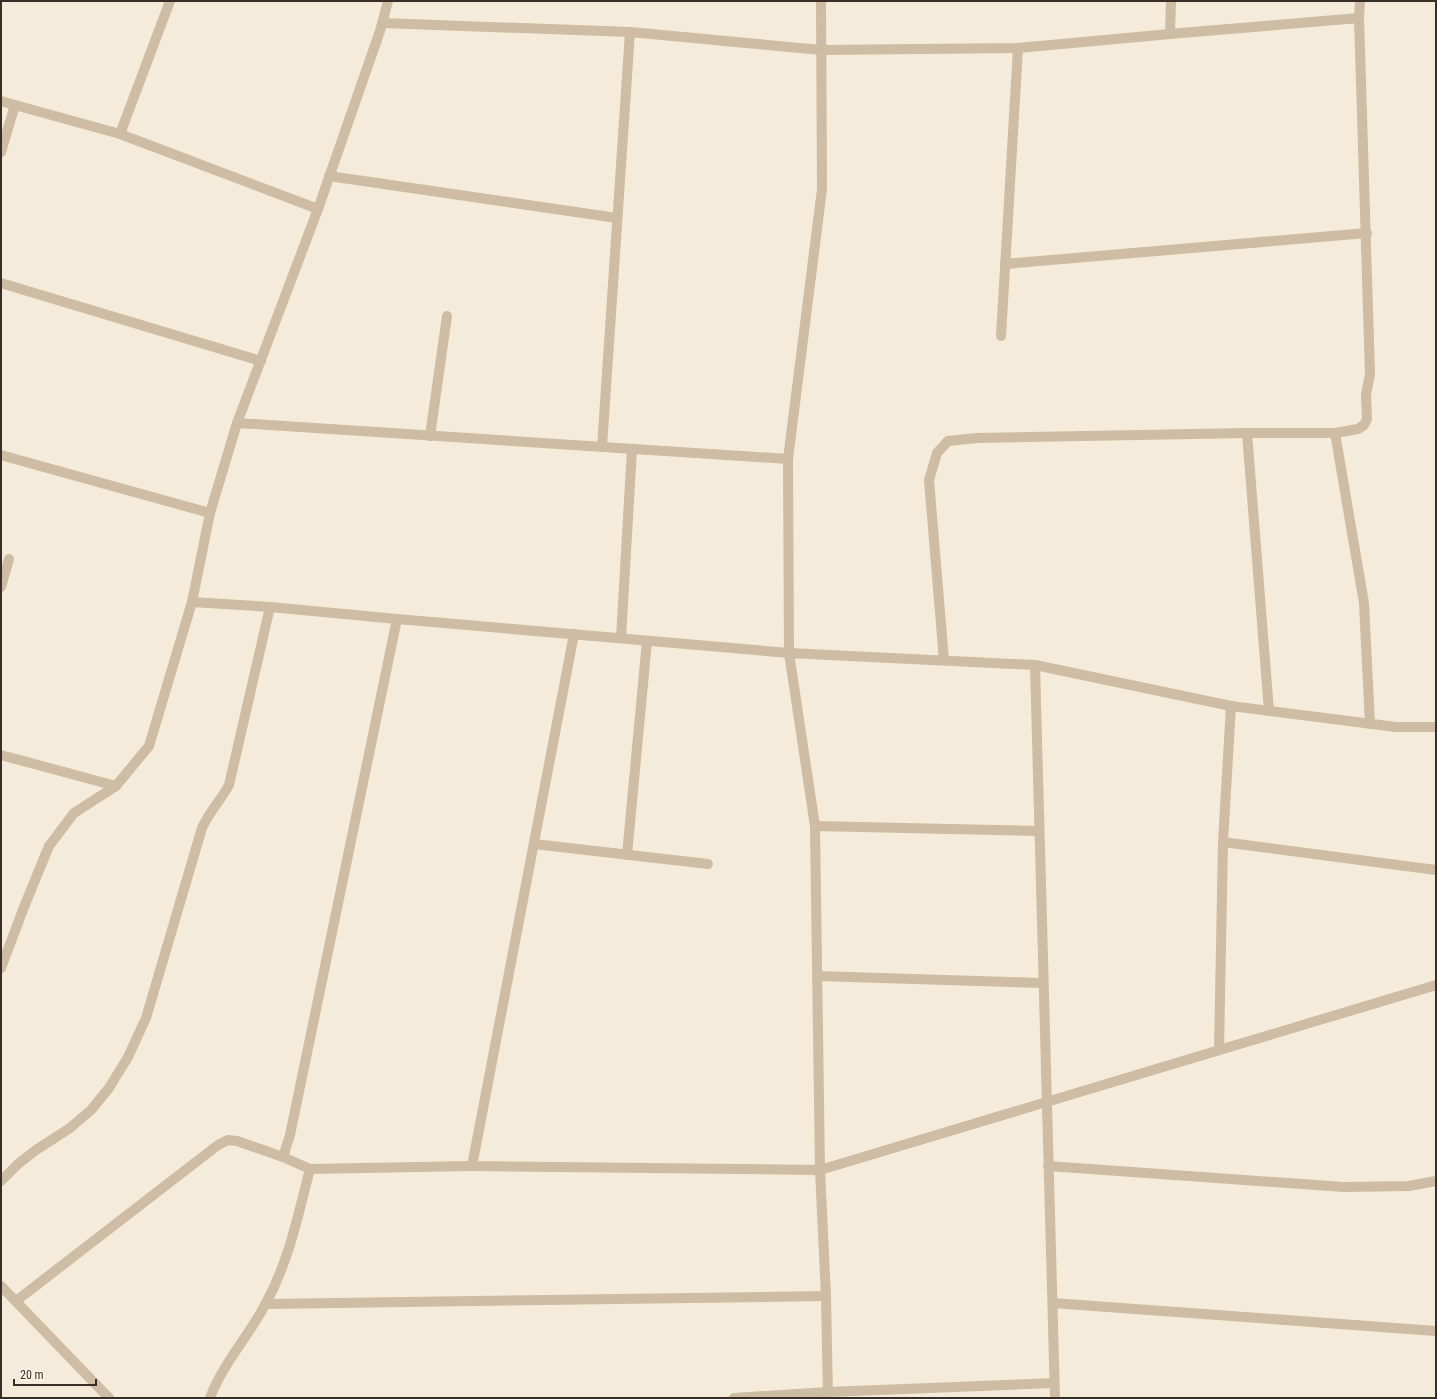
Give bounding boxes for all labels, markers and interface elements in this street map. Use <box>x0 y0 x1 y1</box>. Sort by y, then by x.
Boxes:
scale bar <box>14 1361 96 1387</box>
text: 20 m <box>20 1368 44 1382</box>

